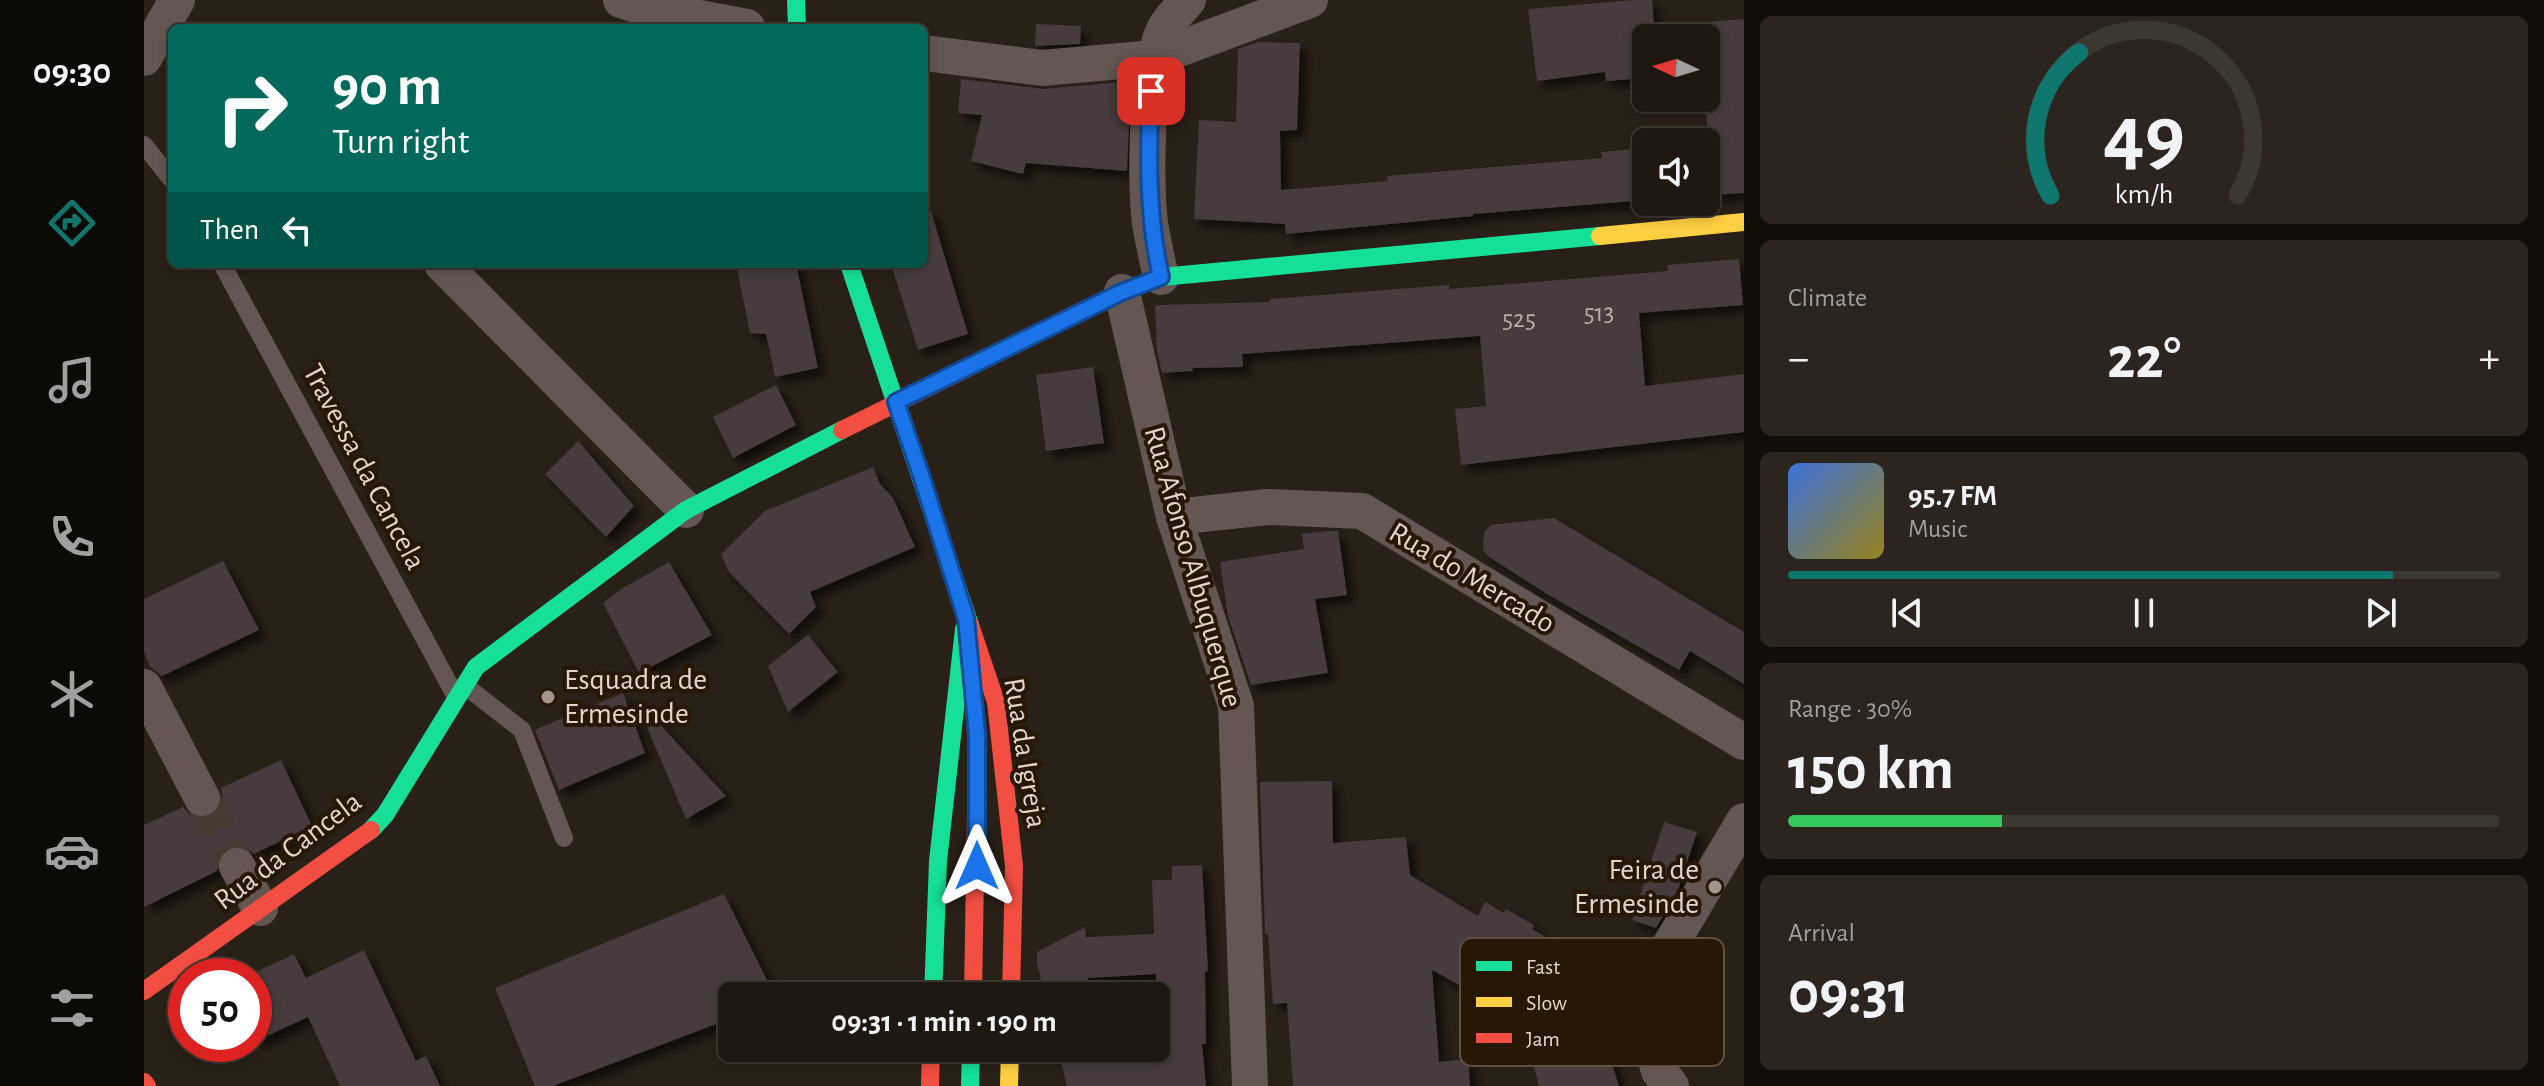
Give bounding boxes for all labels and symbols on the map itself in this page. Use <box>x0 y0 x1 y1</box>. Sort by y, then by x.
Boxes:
north arrow <box>1632 24 1720 112</box>
pin <box>1117 57 1185 125</box>
house number: 513 <box>1584 300 1614 326</box>
house number: 525 <box>1502 306 1536 332</box>
street label: Travessa da Cancela <box>297 359 431 575</box>
street label: Rua Afonso Albuquerque <box>1139 423 1247 711</box>
street label: Rua do Mercado <box>1384 517 1560 639</box>
place label: Esquadra de Ermesinde <box>564 665 707 729</box>
street label: Rua da Igreja <box>998 676 1052 830</box>
marker: Esquadra de Ermesinde <box>539 688 557 706</box>
street label: Rua da Cancela <box>209 786 367 916</box>
position arrow <box>935 824 1019 908</box>
place label: Feira de Ermesinde <box>1574 855 1699 919</box>
marker: Feira de Ermesinde <box>1706 878 1724 896</box>
legend <box>1460 938 1724 1066</box>
text: Fast <box>1526 956 1560 978</box>
speed limit sign: 50 <box>168 958 272 1062</box>
text: Slow <box>1526 992 1567 1014</box>
text: Jam <box>1526 1028 1560 1050</box>

